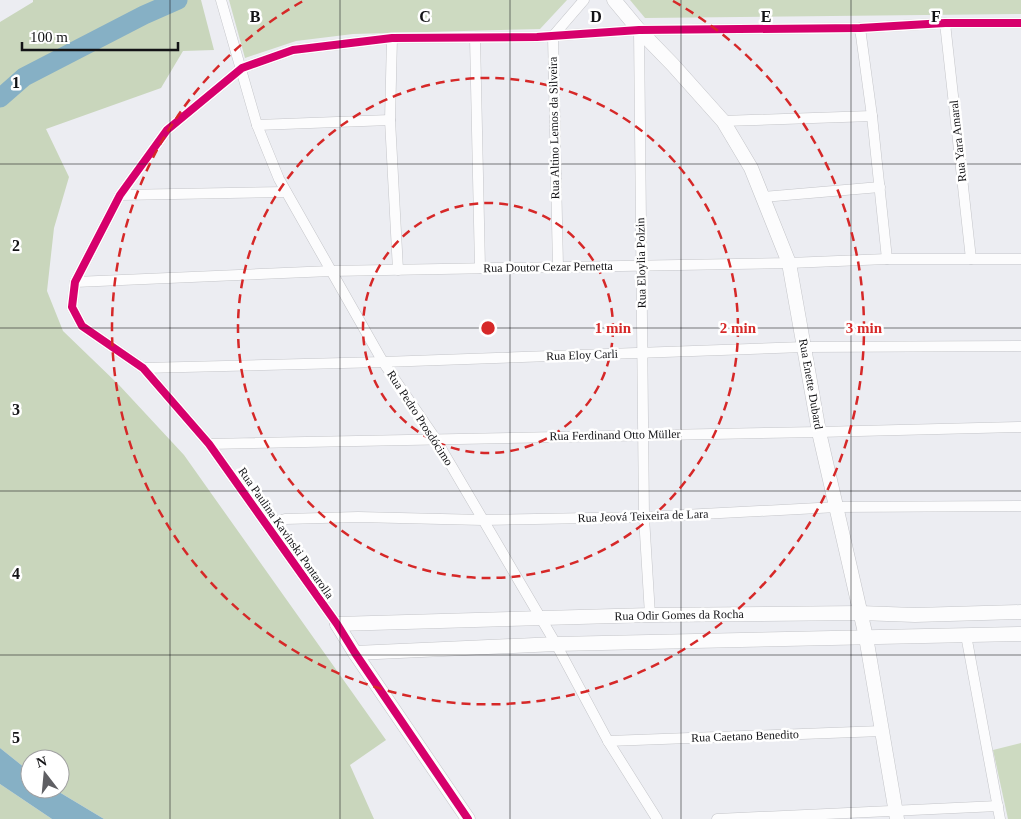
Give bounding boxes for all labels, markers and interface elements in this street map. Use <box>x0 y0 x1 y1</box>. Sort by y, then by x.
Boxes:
text: B <box>250 8 261 25</box>
text: C <box>419 8 431 25</box>
text: D <box>590 8 602 25</box>
text: E <box>761 8 771 25</box>
text: F <box>931 8 941 25</box>
scale bar <box>22 20 179 52</box>
text: 100 m <box>30 29 68 45</box>
street label: Rua Altino Lemos da Silveira <box>546 56 562 199</box>
text: 1 <box>12 74 20 91</box>
street label: Rua Yara Amaral <box>947 99 969 183</box>
street label: Rua Eloylia Polzin <box>633 218 649 308</box>
text: 2 <box>12 237 20 254</box>
street label: Rua Doutor Cezar Pernetta <box>483 259 614 275</box>
centre of rings <box>479 319 497 337</box>
text: 1 min <box>595 320 632 336</box>
text: 2 min <box>720 320 757 336</box>
text: 3 min <box>846 320 883 336</box>
street label: Rua Enette Dubard <box>796 337 826 431</box>
street label: Rua Eloy Carli <box>546 347 619 363</box>
street label: Rua Pedro Prosdócimo <box>384 368 456 468</box>
text: 3 <box>12 401 20 418</box>
street label: Rua Ferdinand Otto Müller <box>549 427 681 443</box>
street label: Rua Paulina Kavinski Pontarolla <box>235 465 337 602</box>
street label: Rua Jeová Teixeira de Lara <box>577 507 709 525</box>
text: 4 <box>12 565 20 582</box>
street label: Rua Odir Gomes da Rocha <box>614 607 744 623</box>
street label: Rua Caetano Benedito <box>691 727 799 745</box>
text: 5 <box>12 729 20 746</box>
north arrow <box>20 749 70 799</box>
text: N <box>35 753 48 771</box>

